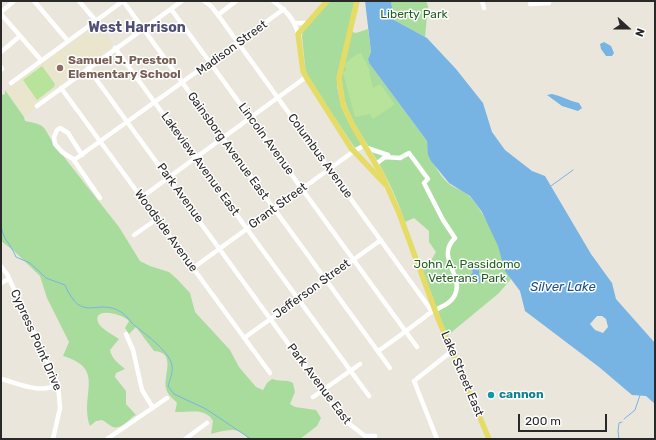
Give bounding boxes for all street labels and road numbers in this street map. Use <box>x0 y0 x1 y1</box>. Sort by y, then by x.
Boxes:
street label: Madison Street <box>194 17 270 79</box>
street label: Gainsborg Avenue East <box>184 89 272 203</box>
street label: Lincoln Avenue <box>235 100 297 178</box>
street label: Lakeview Avenue East <box>158 110 242 218</box>
street label: Columbus Avenue <box>284 111 356 201</box>
street label: Park Avenue <box>154 160 206 226</box>
street label: Grant Street <box>246 180 310 232</box>
street label: Woodside Avenue <box>131 187 201 275</box>
street label: Jefferson Street <box>271 256 353 322</box>
street label: Cypress Point Drive <box>7 287 65 393</box>
street label: Lake Street East <box>438 329 486 419</box>
street label: Park Avenue East <box>284 341 354 427</box>

